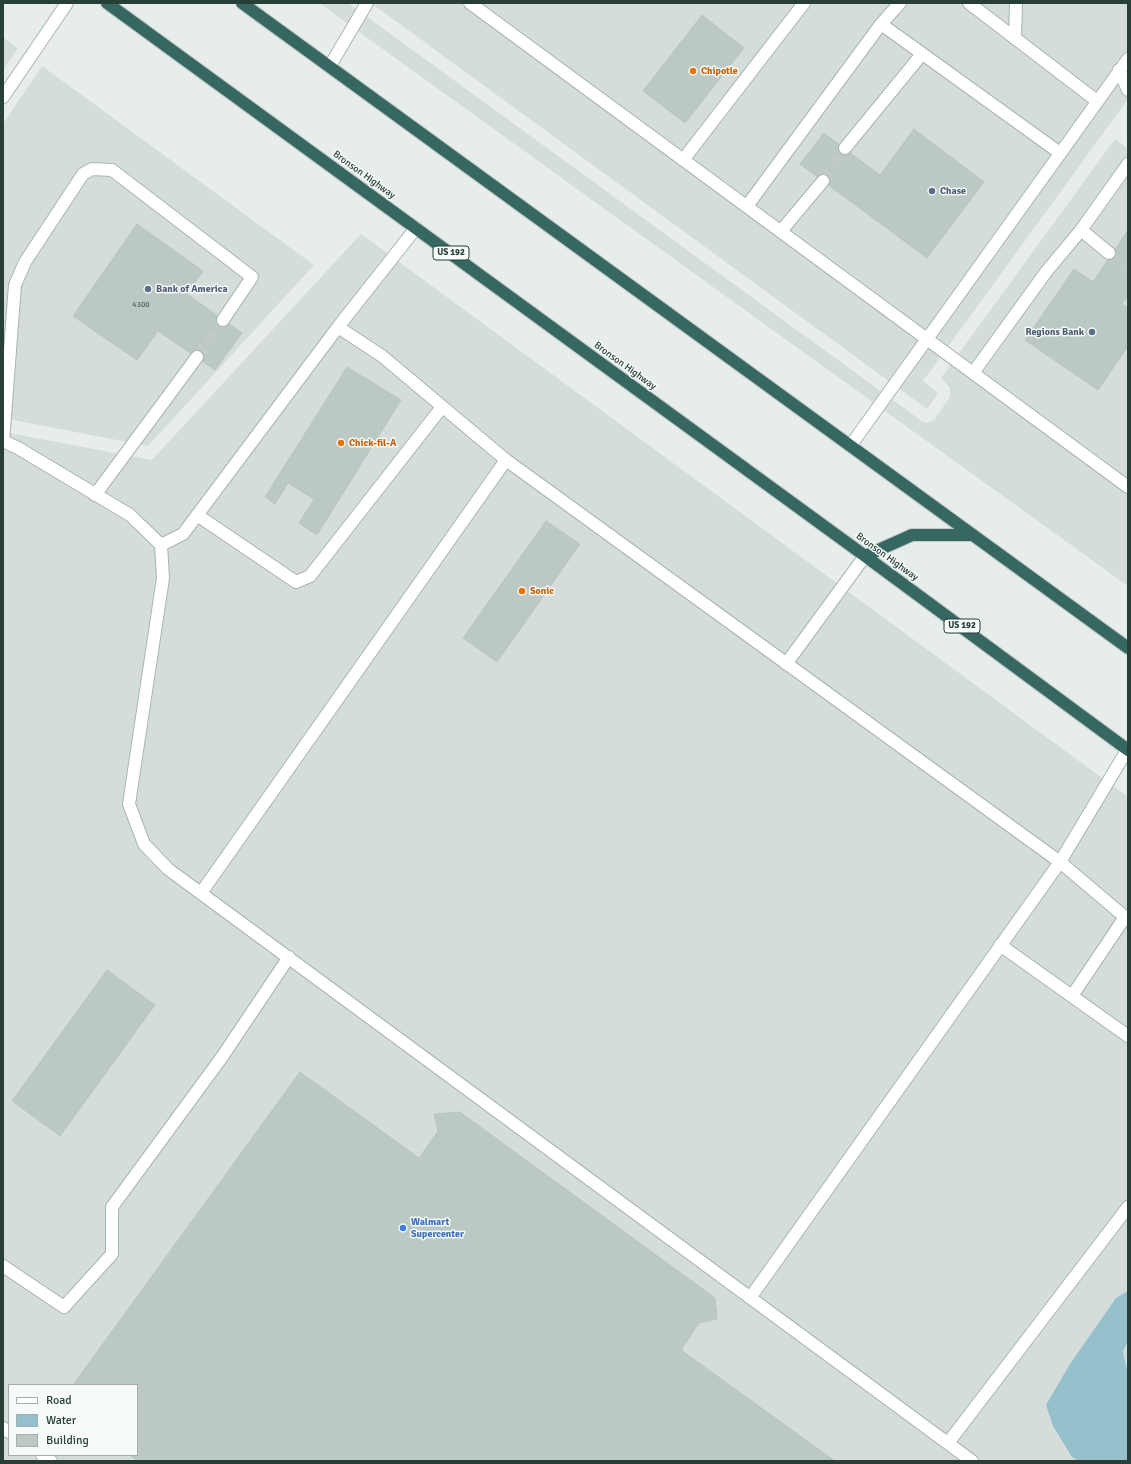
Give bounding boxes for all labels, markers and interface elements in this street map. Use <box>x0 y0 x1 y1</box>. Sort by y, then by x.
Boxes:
place label: Chipotle <box>701 65 738 77</box>
marker: Chipotle <box>688 66 698 76</box>
street label: Bronson Highway <box>331 148 397 202</box>
place label: Chase <box>940 185 966 197</box>
marker: Chase <box>927 186 937 196</box>
road number: US 192 <box>433 246 469 260</box>
place label: Bank of America <box>156 283 228 295</box>
marker: Bank of America <box>143 284 153 294</box>
house number: 4300 <box>132 300 150 310</box>
place label: Regions Bank <box>1025 326 1084 338</box>
marker: Regions Bank <box>1087 327 1097 337</box>
street label: Bronson Highway <box>592 339 658 393</box>
place label: Chick-fil-A <box>349 437 396 449</box>
marker: Chick-fil-A <box>336 438 346 448</box>
street label: Bronson Highway <box>854 530 920 584</box>
place label: Sonic <box>530 585 554 597</box>
marker: Sonic <box>517 586 527 596</box>
road number: US 192 <box>944 619 980 633</box>
place label: Walmart Supercenter <box>411 1216 464 1240</box>
marker: Walmart Supercenter <box>398 1223 408 1233</box>
legend <box>8 1384 138 1456</box>
text: Road <box>46 1393 72 1408</box>
text: Water <box>46 1413 76 1428</box>
text: Building <box>46 1433 89 1448</box>

